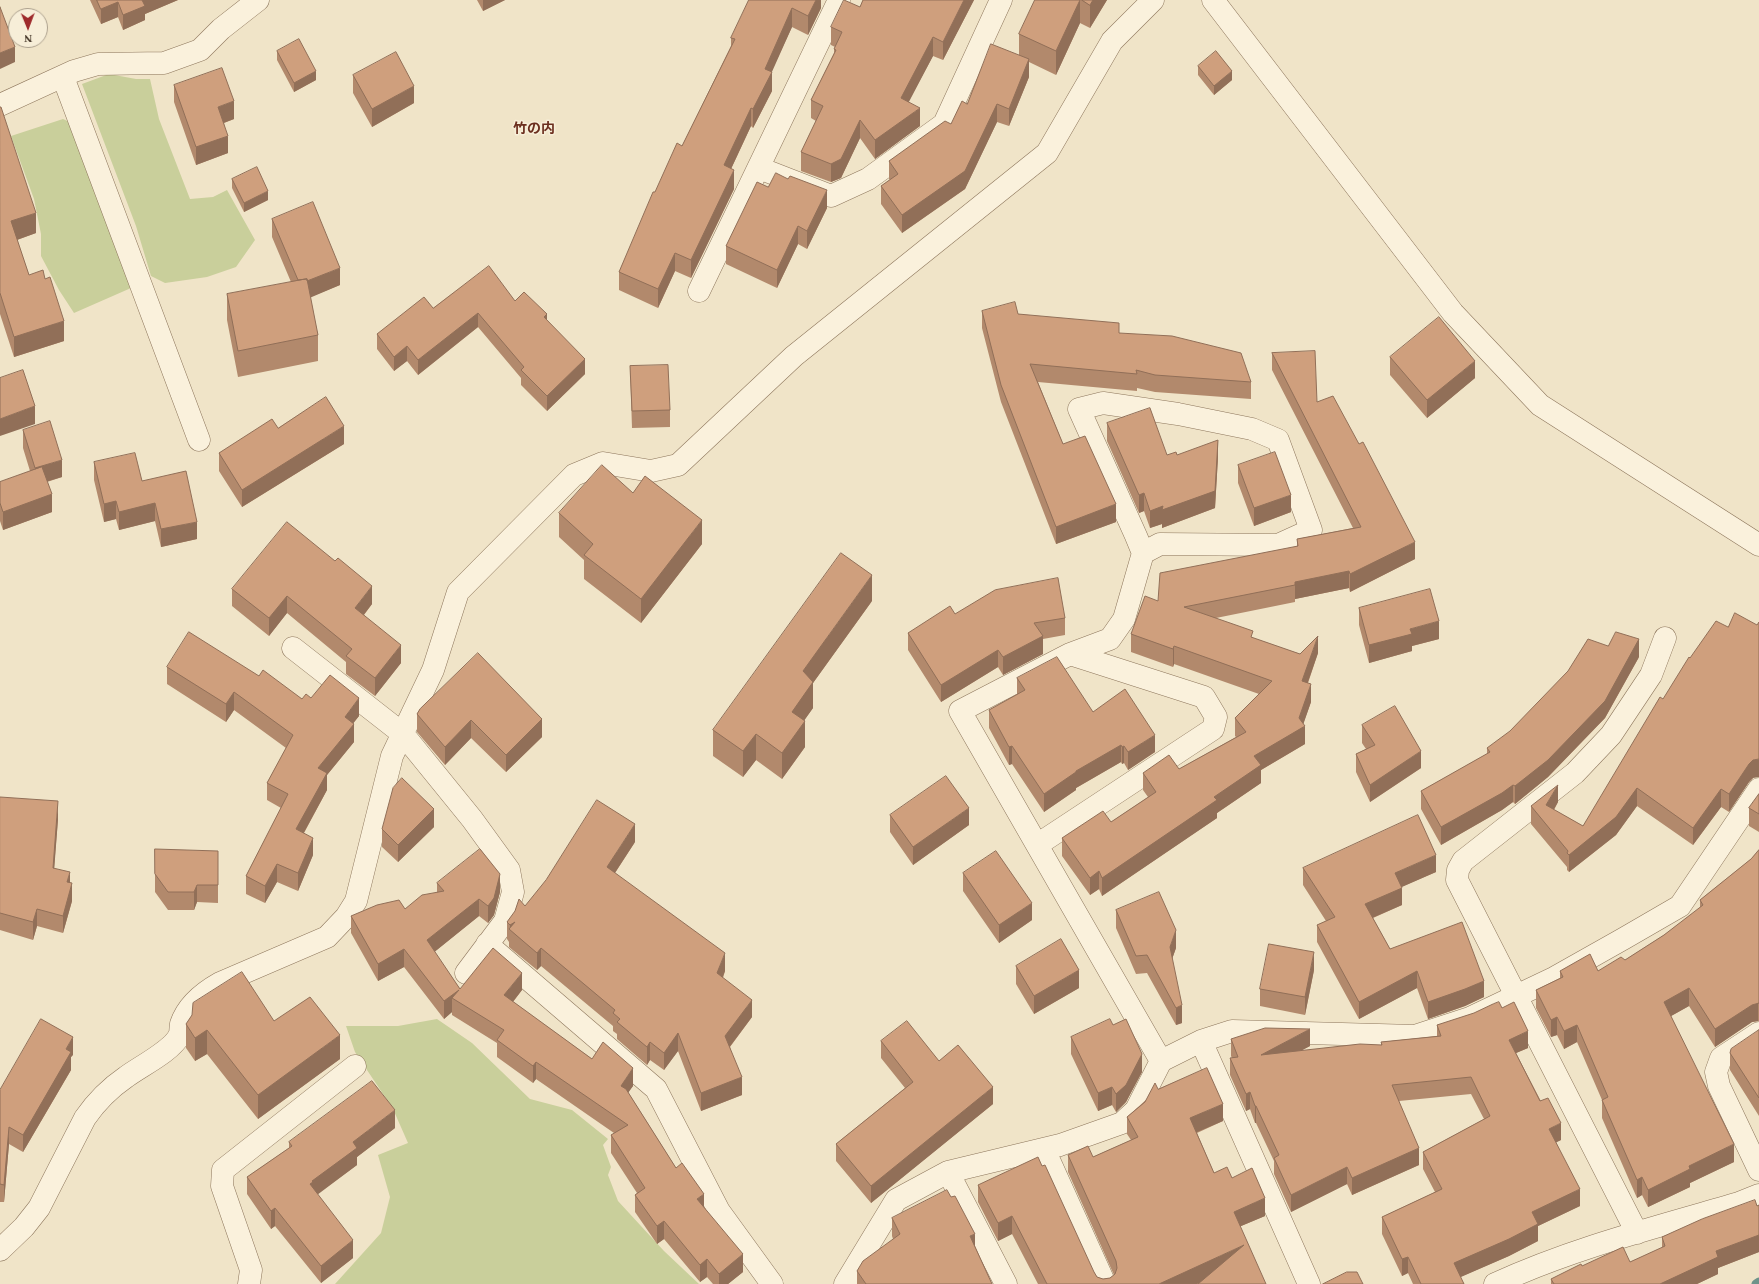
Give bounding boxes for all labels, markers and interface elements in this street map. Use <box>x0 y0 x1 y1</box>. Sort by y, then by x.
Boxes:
north arrow <box>8 8 48 48</box>
text: N <box>24 33 32 45</box>
district label: 竹の内 <box>513 120 555 136</box>

